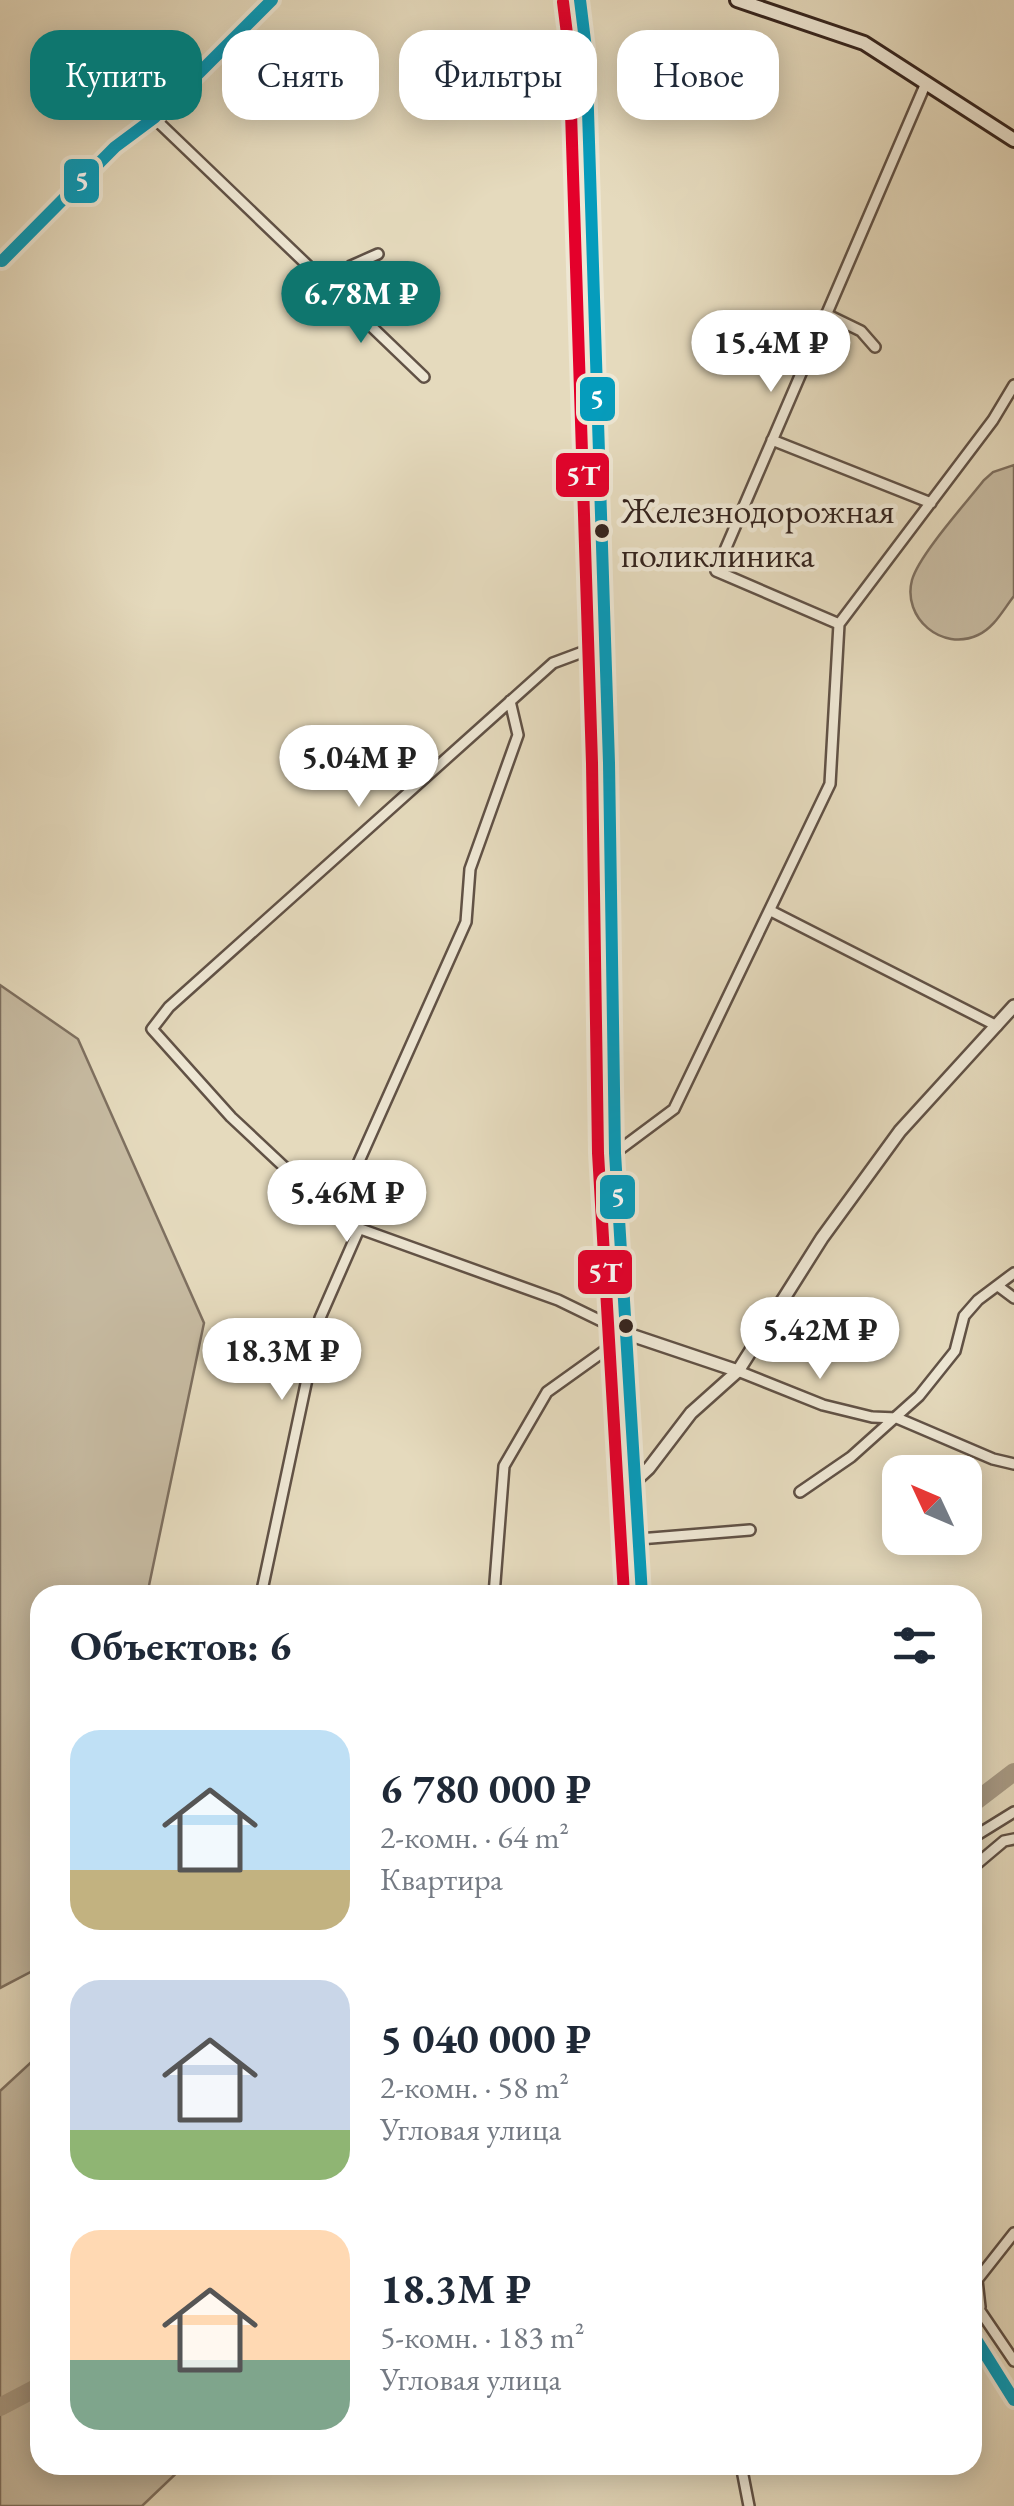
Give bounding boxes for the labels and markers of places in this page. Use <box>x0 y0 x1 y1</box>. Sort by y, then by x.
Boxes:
pin: 6.78M ₽ <box>269 261 453 346</box>
pin: 15.4M ₽ <box>679 310 863 395</box>
place label: Железнодорожная поликлиника <box>620 487 895 578</box>
marker: Железнодорожная поликлиника <box>592 521 612 541</box>
pin: 5.04M ₽ <box>267 725 451 810</box>
pin: 5.46M ₽ <box>255 1160 439 1245</box>
pin: 5.42M ₽ <box>728 1297 912 1382</box>
unlabelled marker <box>616 1316 636 1336</box>
pin: 18.3M ₽ <box>190 1318 374 1403</box>

